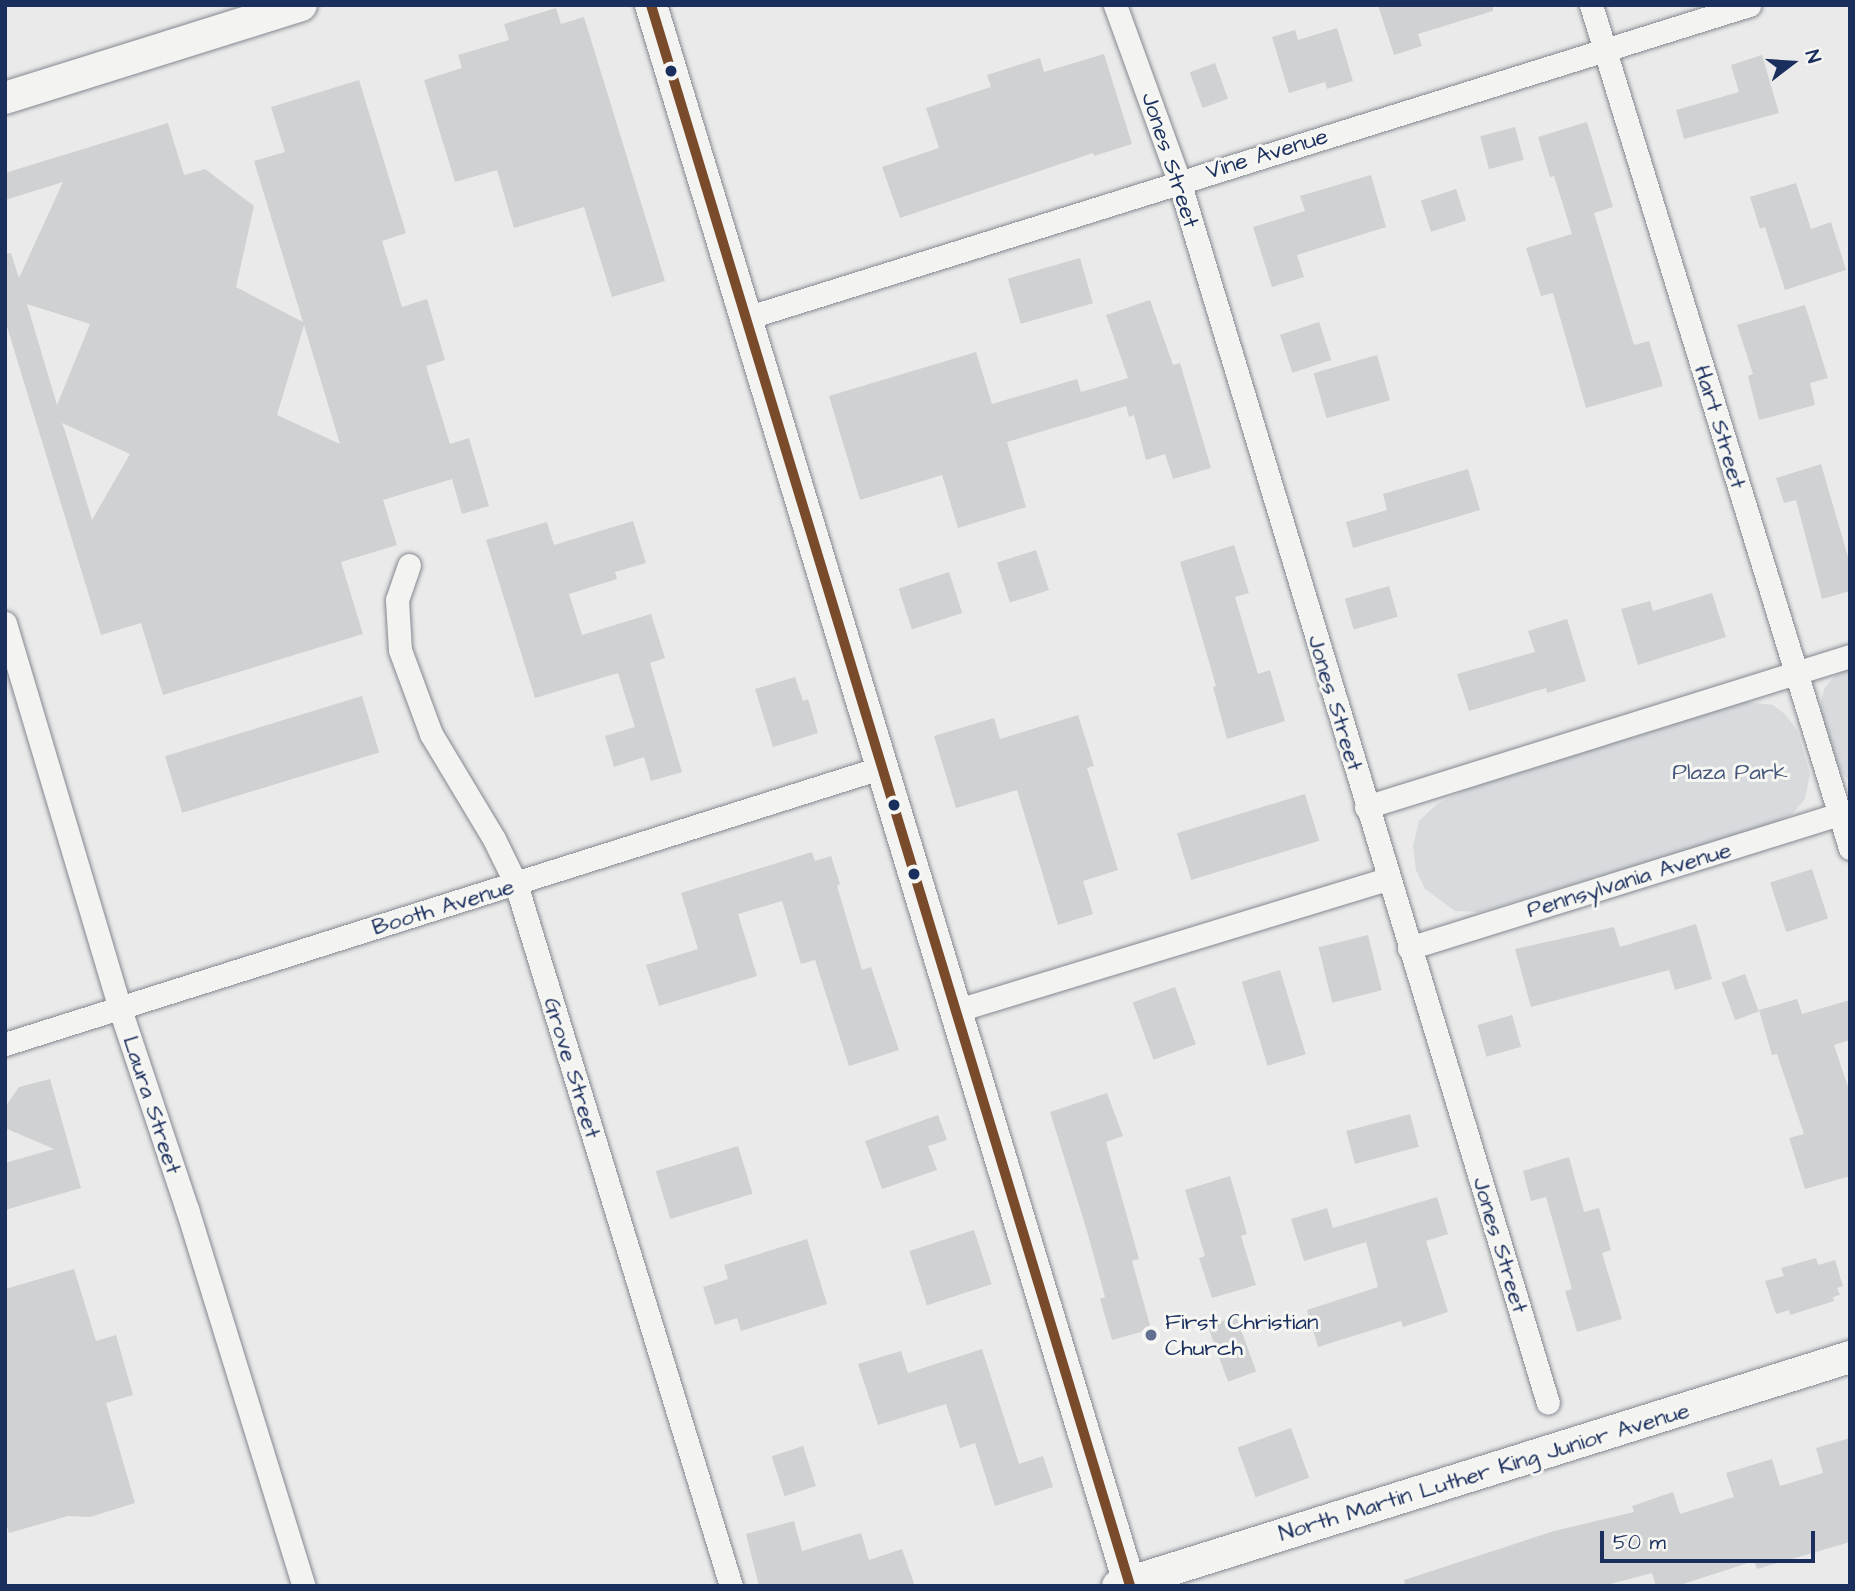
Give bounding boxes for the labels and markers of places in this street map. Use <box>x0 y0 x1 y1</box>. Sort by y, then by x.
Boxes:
unlabelled marker <box>664 64 678 78</box>
unlabelled marker <box>887 798 901 812</box>
unlabelled marker <box>907 867 921 881</box>
place label: First Christian Church <box>1165 1308 1319 1362</box>
marker: First Christian Church <box>1143 1327 1159 1343</box>

